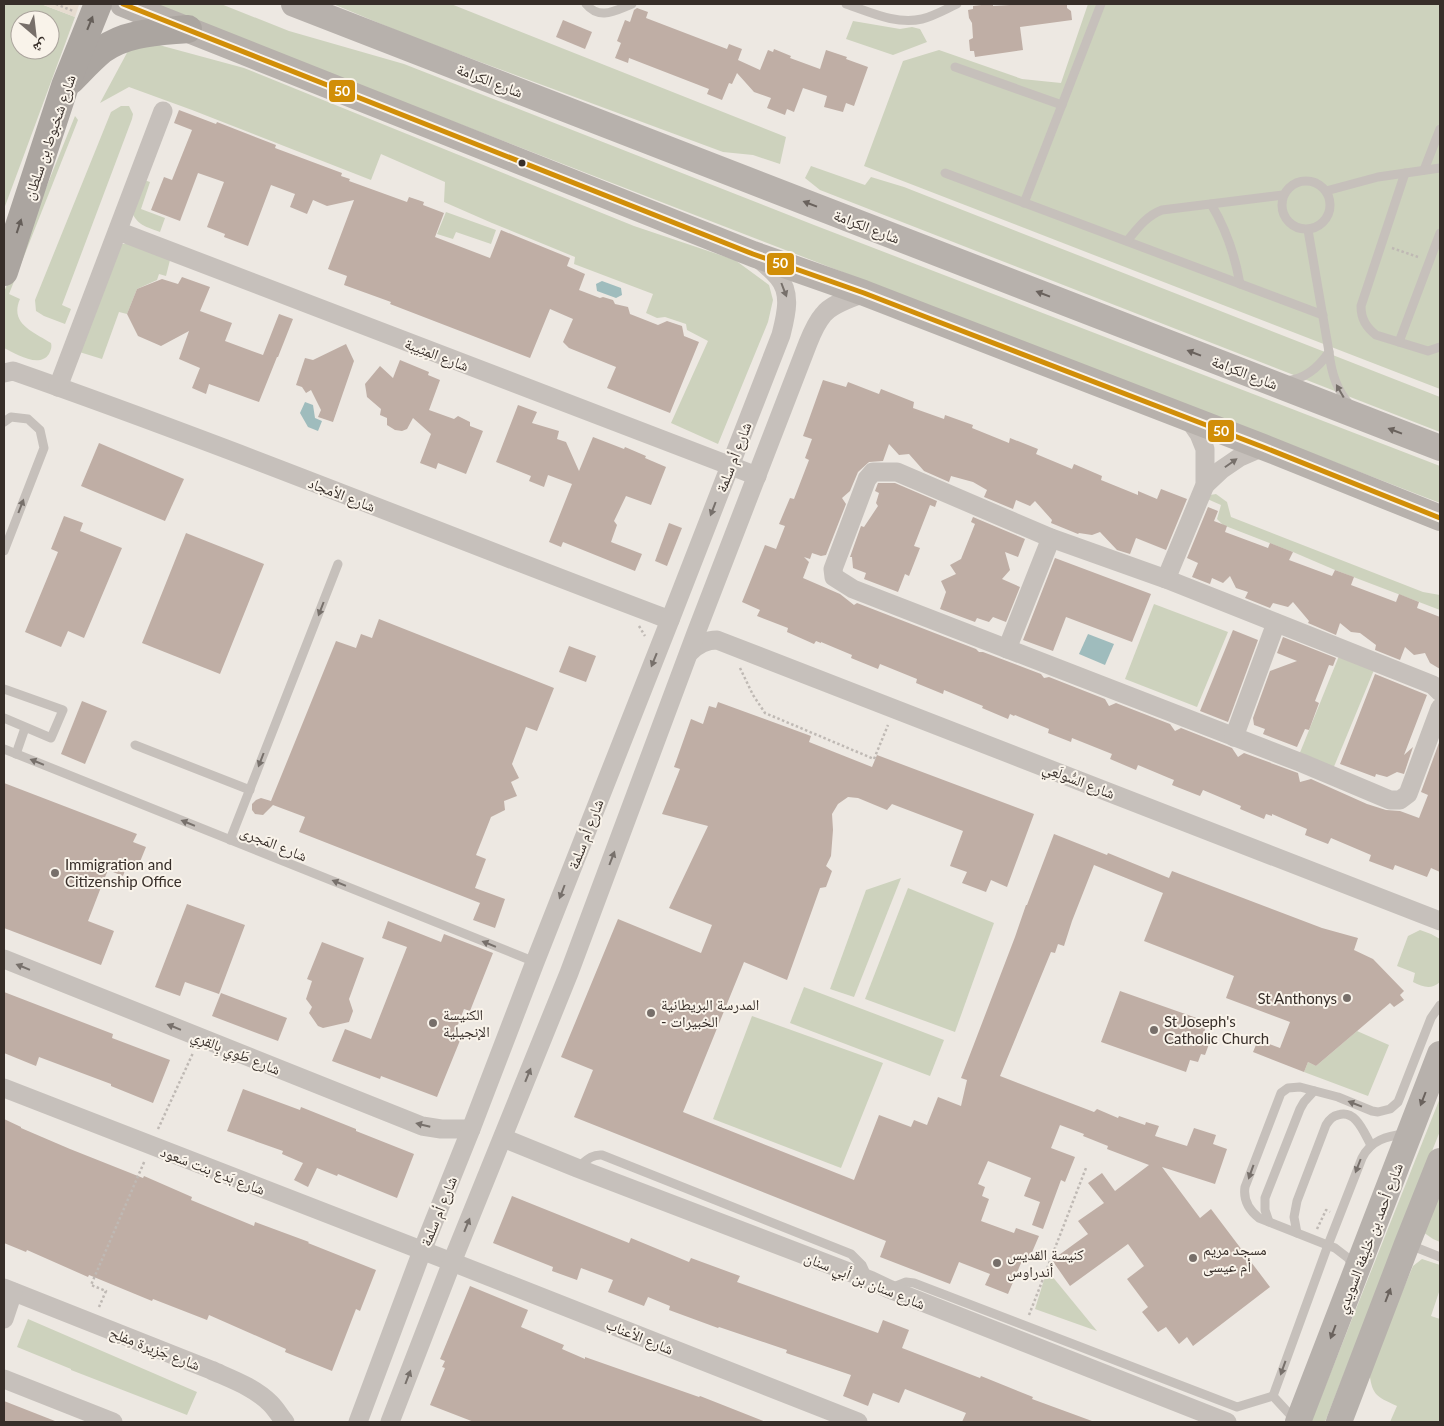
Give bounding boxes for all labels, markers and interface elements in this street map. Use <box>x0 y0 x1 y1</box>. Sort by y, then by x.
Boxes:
north arrow <box>10 10 60 60</box>
one-way arrow <box>86 15 94 30</box>
text: ش <box>30 35 52 58</box>
street label: شارع الكرامة <box>454 59 526 103</box>
street label: شارع شخبوط بن سلطان <box>19 72 81 203</box>
line badge: 50 <box>328 79 356 103</box>
text: 50 <box>334 82 350 99</box>
unlabelled marker <box>517 158 527 168</box>
one-way arrow <box>802 200 817 208</box>
street label: شارع الكرامة <box>831 205 903 249</box>
one-way arrow <box>16 218 23 233</box>
line badge: 50 <box>766 252 795 276</box>
text: 50 <box>772 254 788 271</box>
one-way arrow <box>780 283 788 298</box>
one-way arrow <box>1035 290 1050 298</box>
street label: شارع المِثِيبة <box>402 334 472 376</box>
one-way arrow <box>1186 349 1201 357</box>
street label: شارع الكرامة <box>1209 351 1281 395</box>
one-way arrow <box>1336 385 1345 398</box>
street label: شارع أم سلمة <box>711 419 757 495</box>
line badge: 50 <box>1207 419 1235 443</box>
text: 50 <box>1213 422 1229 439</box>
one-way arrow <box>1388 426 1402 434</box>
one-way arrow <box>1225 458 1238 468</box>
street label: شارع الأمجاد <box>305 473 378 517</box>
one-way arrow <box>18 499 26 513</box>
one-way arrow <box>709 502 717 516</box>
one-way arrow <box>317 602 325 617</box>
one-way arrow <box>650 653 658 668</box>
one-way arrow <box>257 753 265 767</box>
one-way arrow <box>29 758 44 766</box>
street label: شارع السُّولَعِي <box>1039 758 1118 806</box>
street label: شارع أم سلمة <box>563 796 609 872</box>
one-way arrow <box>181 818 195 826</box>
street label: شارع المَجرى <box>237 821 310 866</box>
one-way arrow <box>608 850 616 865</box>
place label: Immigration and Citizenship Office <box>65 855 182 890</box>
marker: Immigration and Citizenship Office <box>49 867 61 879</box>
one-way arrow <box>332 879 346 887</box>
one-way arrow <box>558 885 565 900</box>
one-way arrow <box>482 940 497 947</box>
one-way arrow <box>16 963 31 970</box>
place label: St Anthonys <box>1258 989 1337 1007</box>
marker: St Anthonys <box>1341 992 1353 1004</box>
place label: المدرسة البريطانية - الخبيرات <box>661 995 759 1031</box>
place label: الكنيسة الإنجيلية <box>443 1005 490 1041</box>
marker: المدرسة البريطانية - الخبيرات <box>645 1007 657 1019</box>
place label: St Joseph's Catholic Church <box>1164 1012 1269 1047</box>
marker: الكنيسة الإنجيلية <box>427 1017 439 1029</box>
one-way arrow <box>166 1023 181 1031</box>
marker: St Joseph's Catholic Church <box>1148 1024 1160 1036</box>
street label: شارع طَوِي بِالقِرِي <box>187 1026 283 1082</box>
one-way arrow <box>524 1067 532 1082</box>
one-way arrow <box>1419 1092 1427 1107</box>
one-way arrow <box>1347 1099 1362 1107</box>
one-way arrow <box>415 1121 430 1129</box>
street label: شارع بَدع بنت سَعود <box>158 1142 268 1200</box>
one-way arrow <box>1354 1159 1362 1174</box>
street label: شارع أحمد بن خليفة السويدي <box>1332 1160 1410 1317</box>
one-way arrow <box>1247 1165 1255 1180</box>
street label: شارع أم سلمة <box>416 1173 462 1249</box>
one-way arrow <box>464 1218 471 1233</box>
place label: مسجد مريم أم عيسى <box>1203 1240 1267 1277</box>
place label: كنيسة القديس أندراوس <box>1007 1245 1084 1282</box>
street label: شارع سنان بن أبي سنان <box>801 1248 928 1316</box>
marker: مسجد مريم أم عيسى <box>1187 1252 1199 1264</box>
marker: كنيسة القديس أندراوس <box>991 1257 1003 1269</box>
one-way arrow <box>1384 1287 1392 1302</box>
street label: شارع الأعناب <box>603 1314 676 1360</box>
street label: شارع جَزِيرة مِفلِح <box>106 1322 203 1377</box>
one-way arrow <box>1329 1325 1337 1340</box>
one-way arrow <box>1279 1361 1287 1376</box>
one-way arrow <box>404 1369 412 1384</box>

